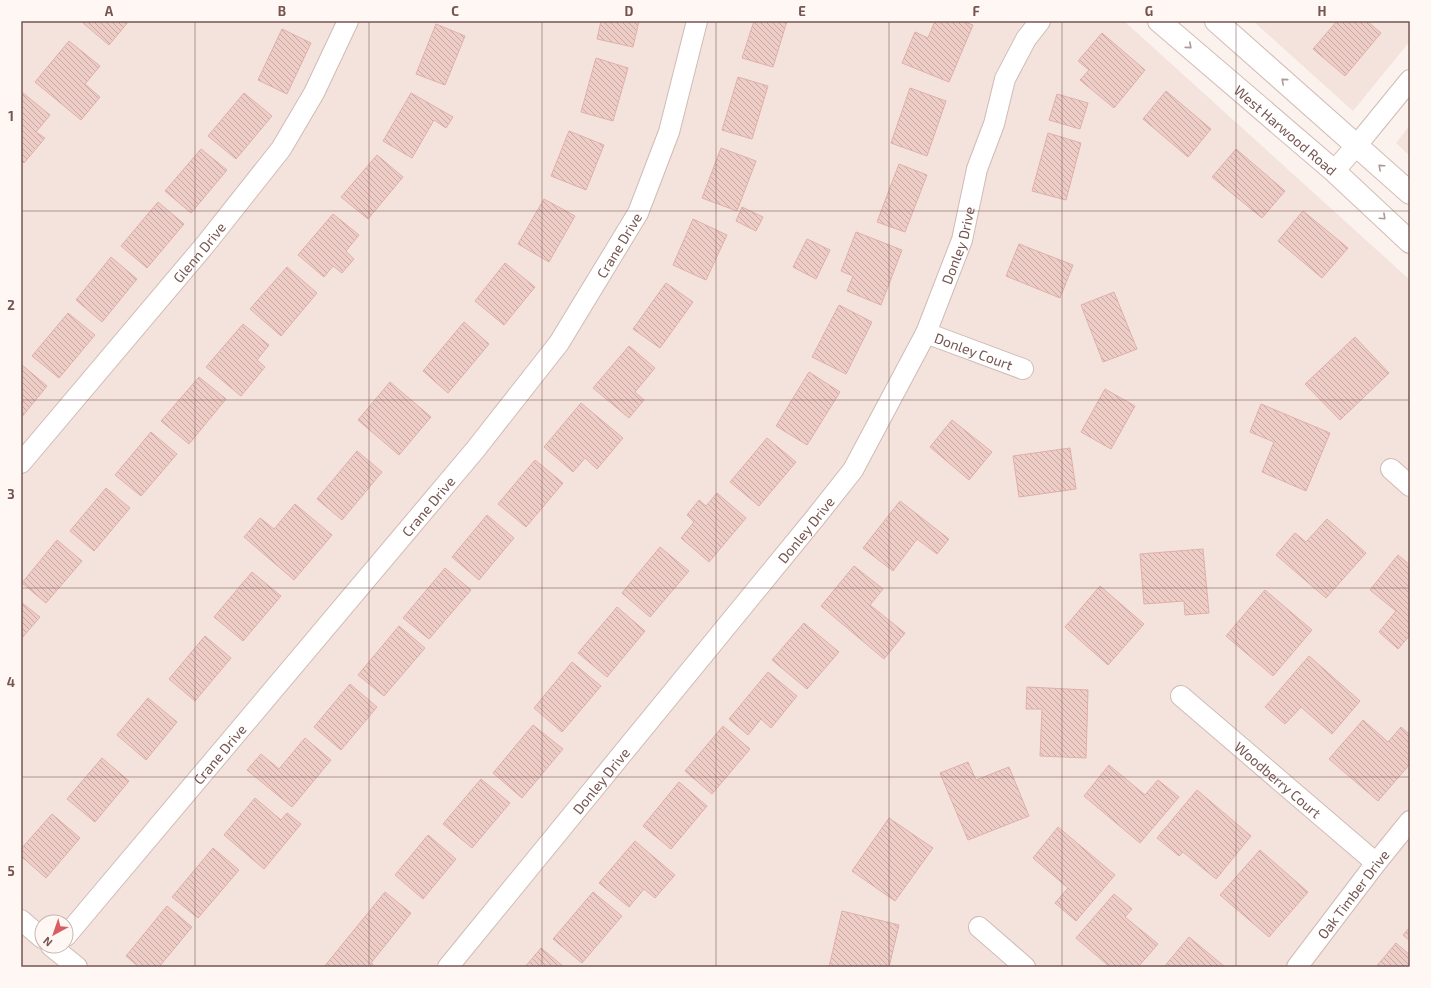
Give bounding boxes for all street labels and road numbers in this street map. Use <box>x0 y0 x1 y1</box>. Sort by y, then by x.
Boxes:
street label: West Harwood Road <box>1231 81 1341 178</box>
street label: Donley Drive <box>937 205 977 286</box>
street label: Crane Drive <box>592 209 645 281</box>
street label: Glenn Drive <box>169 218 229 286</box>
street label: Donley Court <box>932 328 1015 373</box>
street label: Crane Drive <box>398 472 458 540</box>
street label: Donley Drive <box>773 493 837 566</box>
street label: Crane Drive <box>189 720 249 787</box>
street label: Woodberry Court <box>1231 737 1325 821</box>
street label: Donley Drive <box>568 744 633 817</box>
street label: Oak Timber Drive <box>1313 846 1392 942</box>

